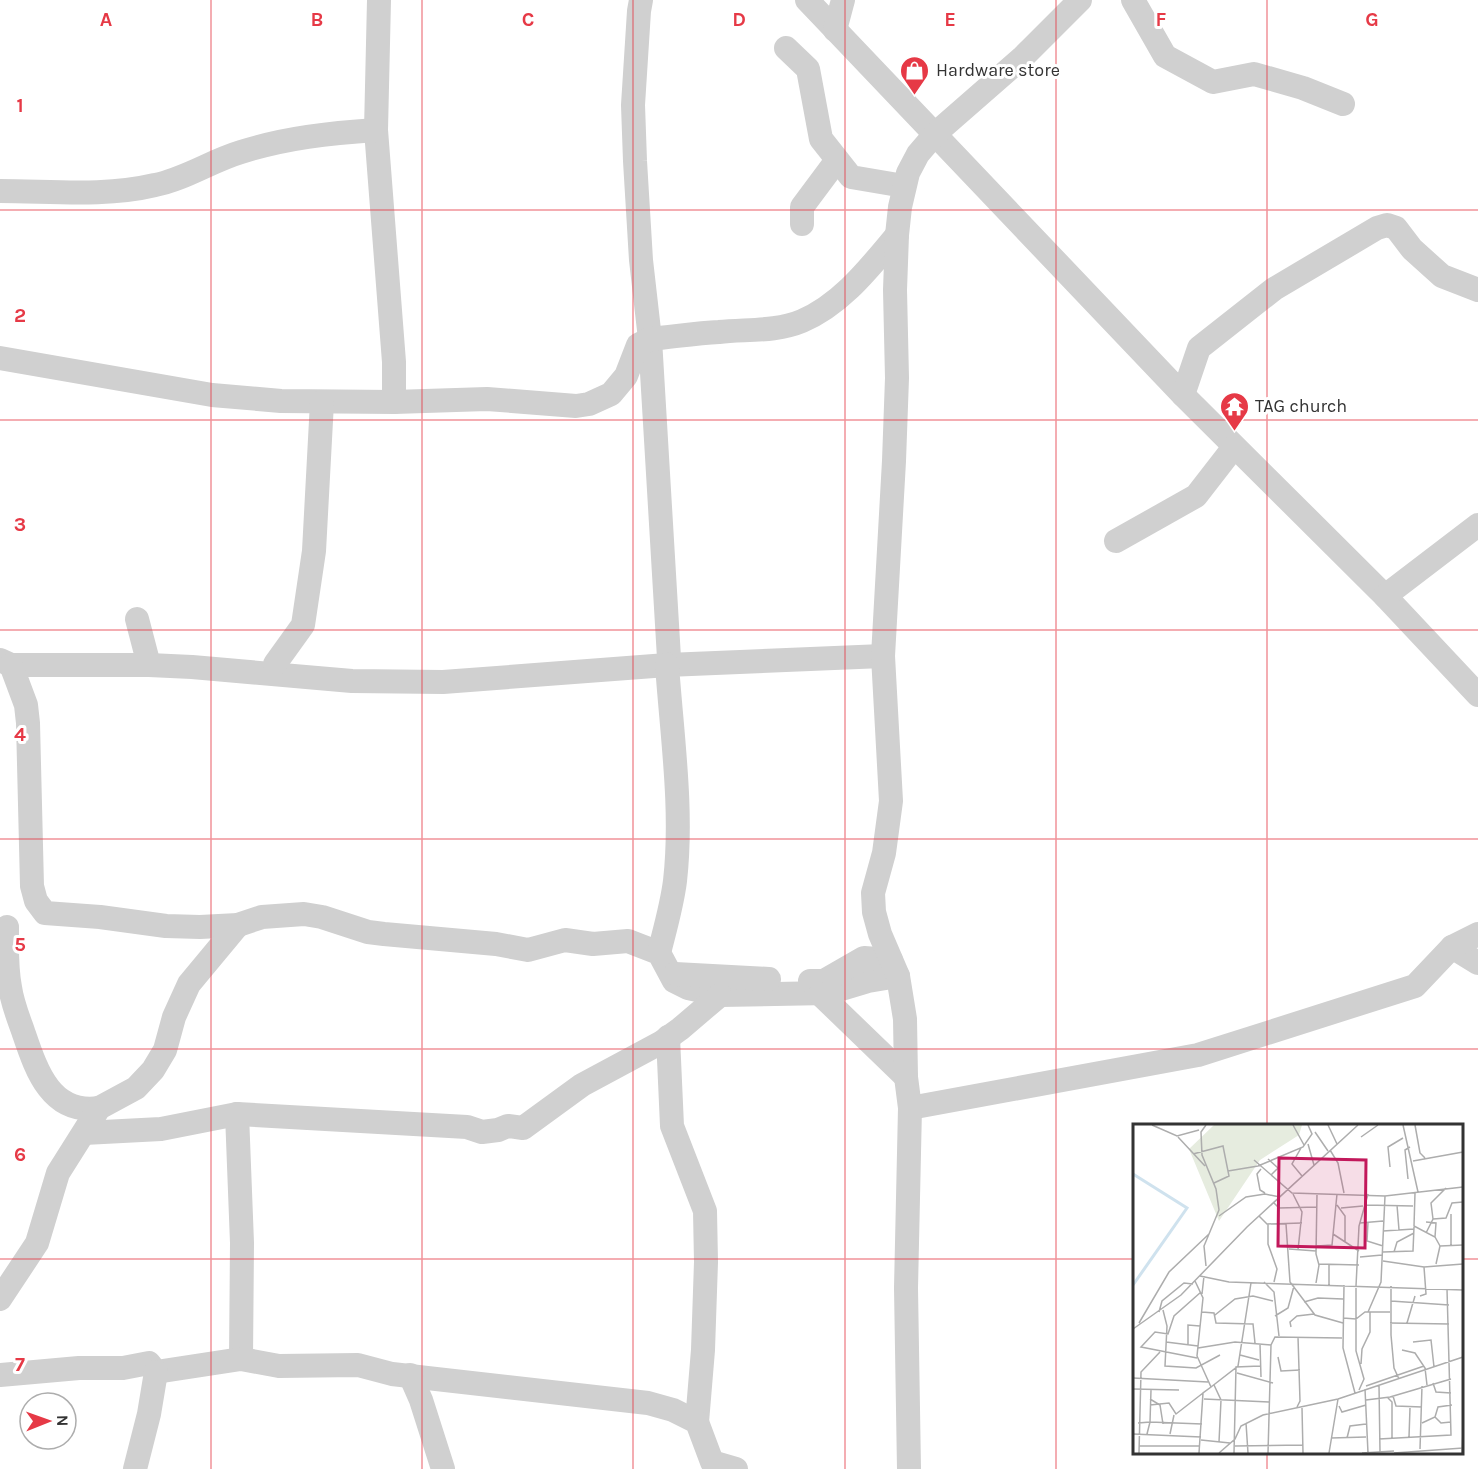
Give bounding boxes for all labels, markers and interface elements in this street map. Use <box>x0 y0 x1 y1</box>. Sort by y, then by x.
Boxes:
text: A <box>100 8 113 31</box>
text: B <box>311 8 323 31</box>
text: C <box>522 8 534 31</box>
text: D <box>732 8 746 31</box>
text: E <box>944 8 956 31</box>
text: F <box>1156 8 1167 31</box>
text: G <box>1365 8 1379 31</box>
shop icon: Hardware store <box>899 54 931 96</box>
place label: Hardware store <box>936 59 1060 81</box>
text: 1 <box>16 94 24 117</box>
text: 2 <box>14 304 26 327</box>
temple icon: TAG church <box>1218 390 1250 432</box>
place label: TAG church <box>1255 395 1347 417</box>
text: 3 <box>14 513 26 536</box>
text: 4 <box>14 723 26 746</box>
text: 5 <box>14 933 26 956</box>
inset map <box>1133 1124 1463 1454</box>
text: 6 <box>14 1143 26 1166</box>
text: 7 <box>15 1353 25 1376</box>
north arrow <box>18 1391 78 1451</box>
text: N <box>53 1415 72 1427</box>

